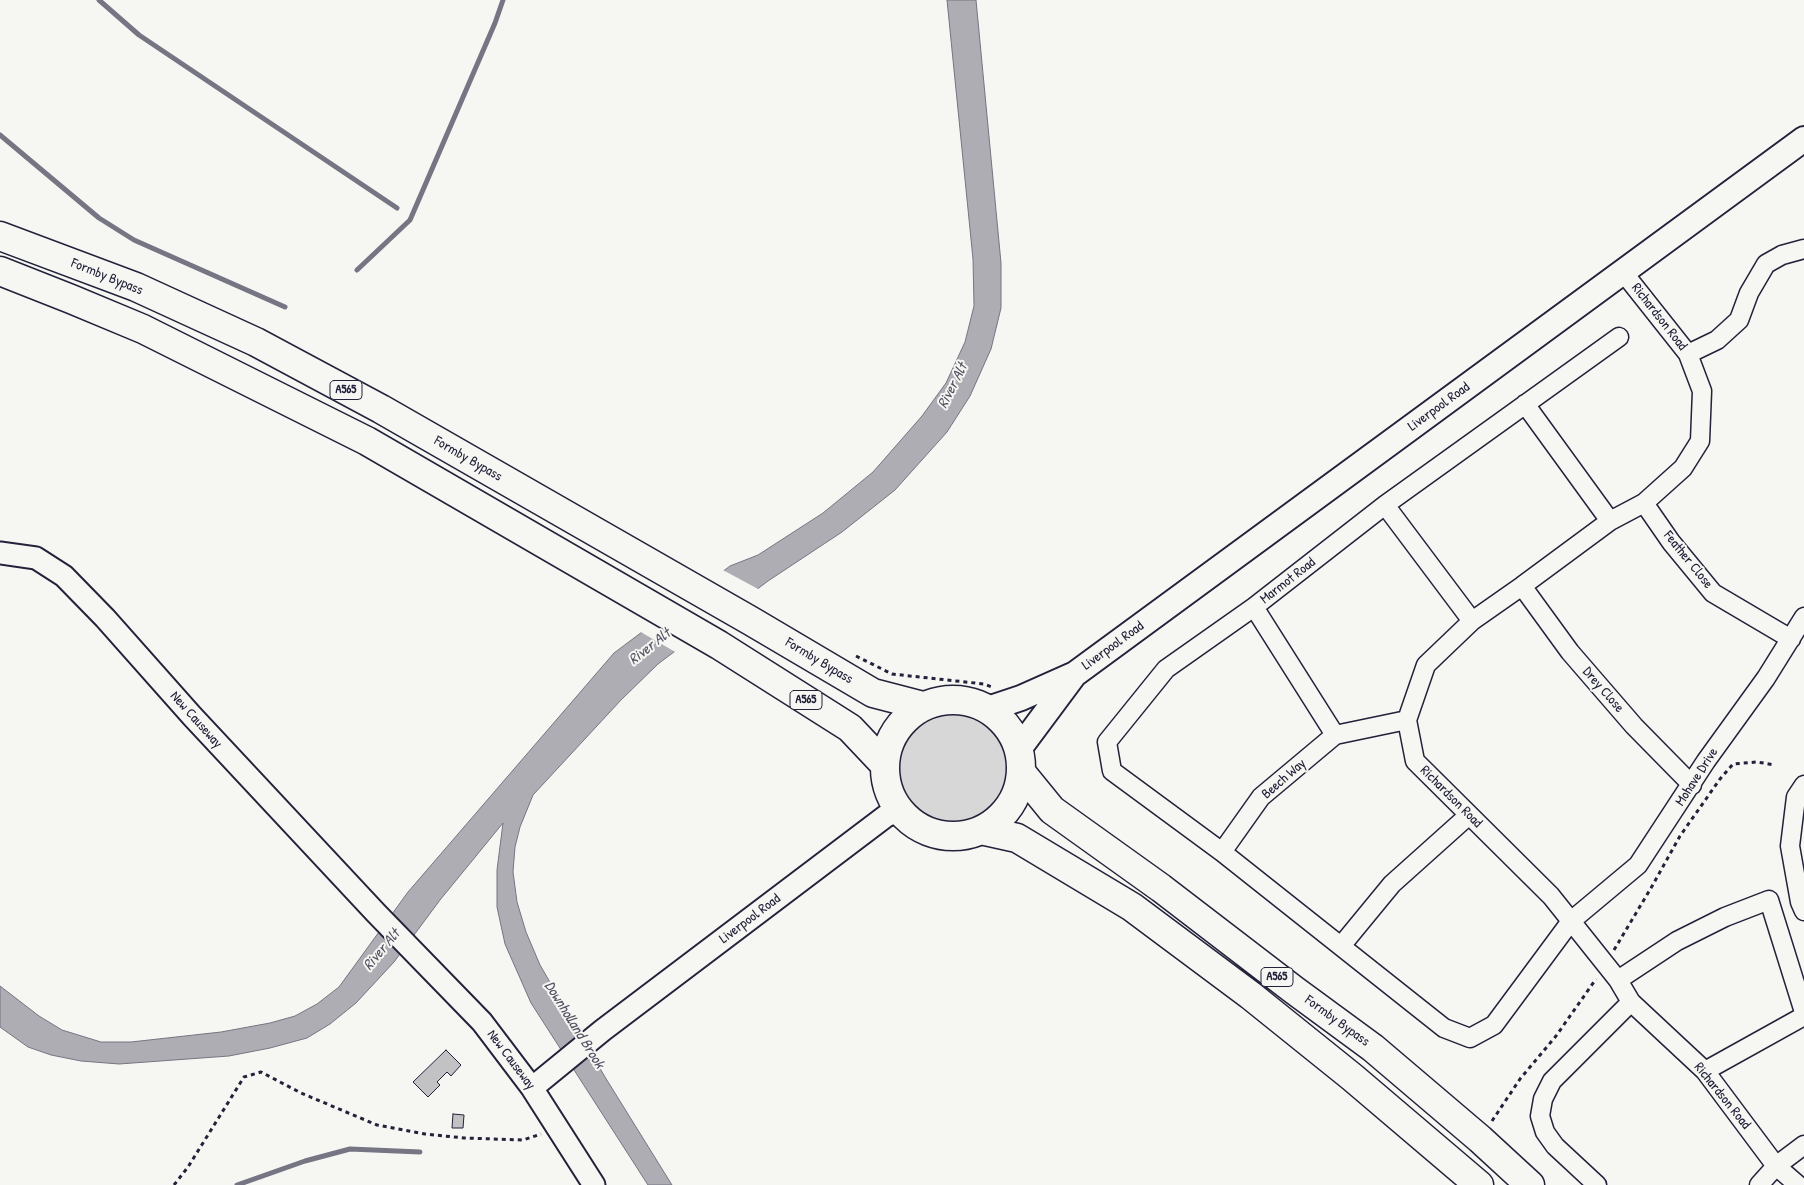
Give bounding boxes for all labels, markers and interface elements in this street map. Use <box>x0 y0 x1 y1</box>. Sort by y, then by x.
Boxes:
street label: Formby Bypass <box>69 255 145 299</box>
street label: Richardson Road <box>1628 280 1690 354</box>
water label: River Alt <box>934 361 972 411</box>
street label: Liverpool Road <box>1405 379 1473 435</box>
road number: A565 <box>330 380 362 400</box>
street label: Formby Bypass <box>431 433 505 485</box>
street label: Feather Close <box>1660 528 1716 592</box>
street label: Marmot Road <box>1257 554 1319 608</box>
street label: Liverpool Road <box>1079 618 1147 674</box>
water label: River Alt <box>626 625 674 669</box>
street label: Formby Bypass <box>782 634 856 688</box>
street label: Drey Close <box>1579 664 1627 716</box>
street label: New Causeway <box>166 688 226 752</box>
road number: A565 <box>790 690 822 710</box>
street label: Mohave Drive <box>1672 745 1722 809</box>
street label: Beech Way <box>1259 755 1309 803</box>
street label: Richardson Road <box>1417 763 1485 831</box>
street label: Liverpool Road <box>716 891 784 947</box>
water label: River Alt <box>360 926 404 974</box>
road number: A565 <box>1261 968 1293 986</box>
water label: Downholland Brook <box>540 978 608 1072</box>
street label: Formby Bypass <box>1301 992 1373 1050</box>
street label: New Causeway <box>483 1027 539 1093</box>
street label: Richardson Road <box>1690 1059 1754 1133</box>

